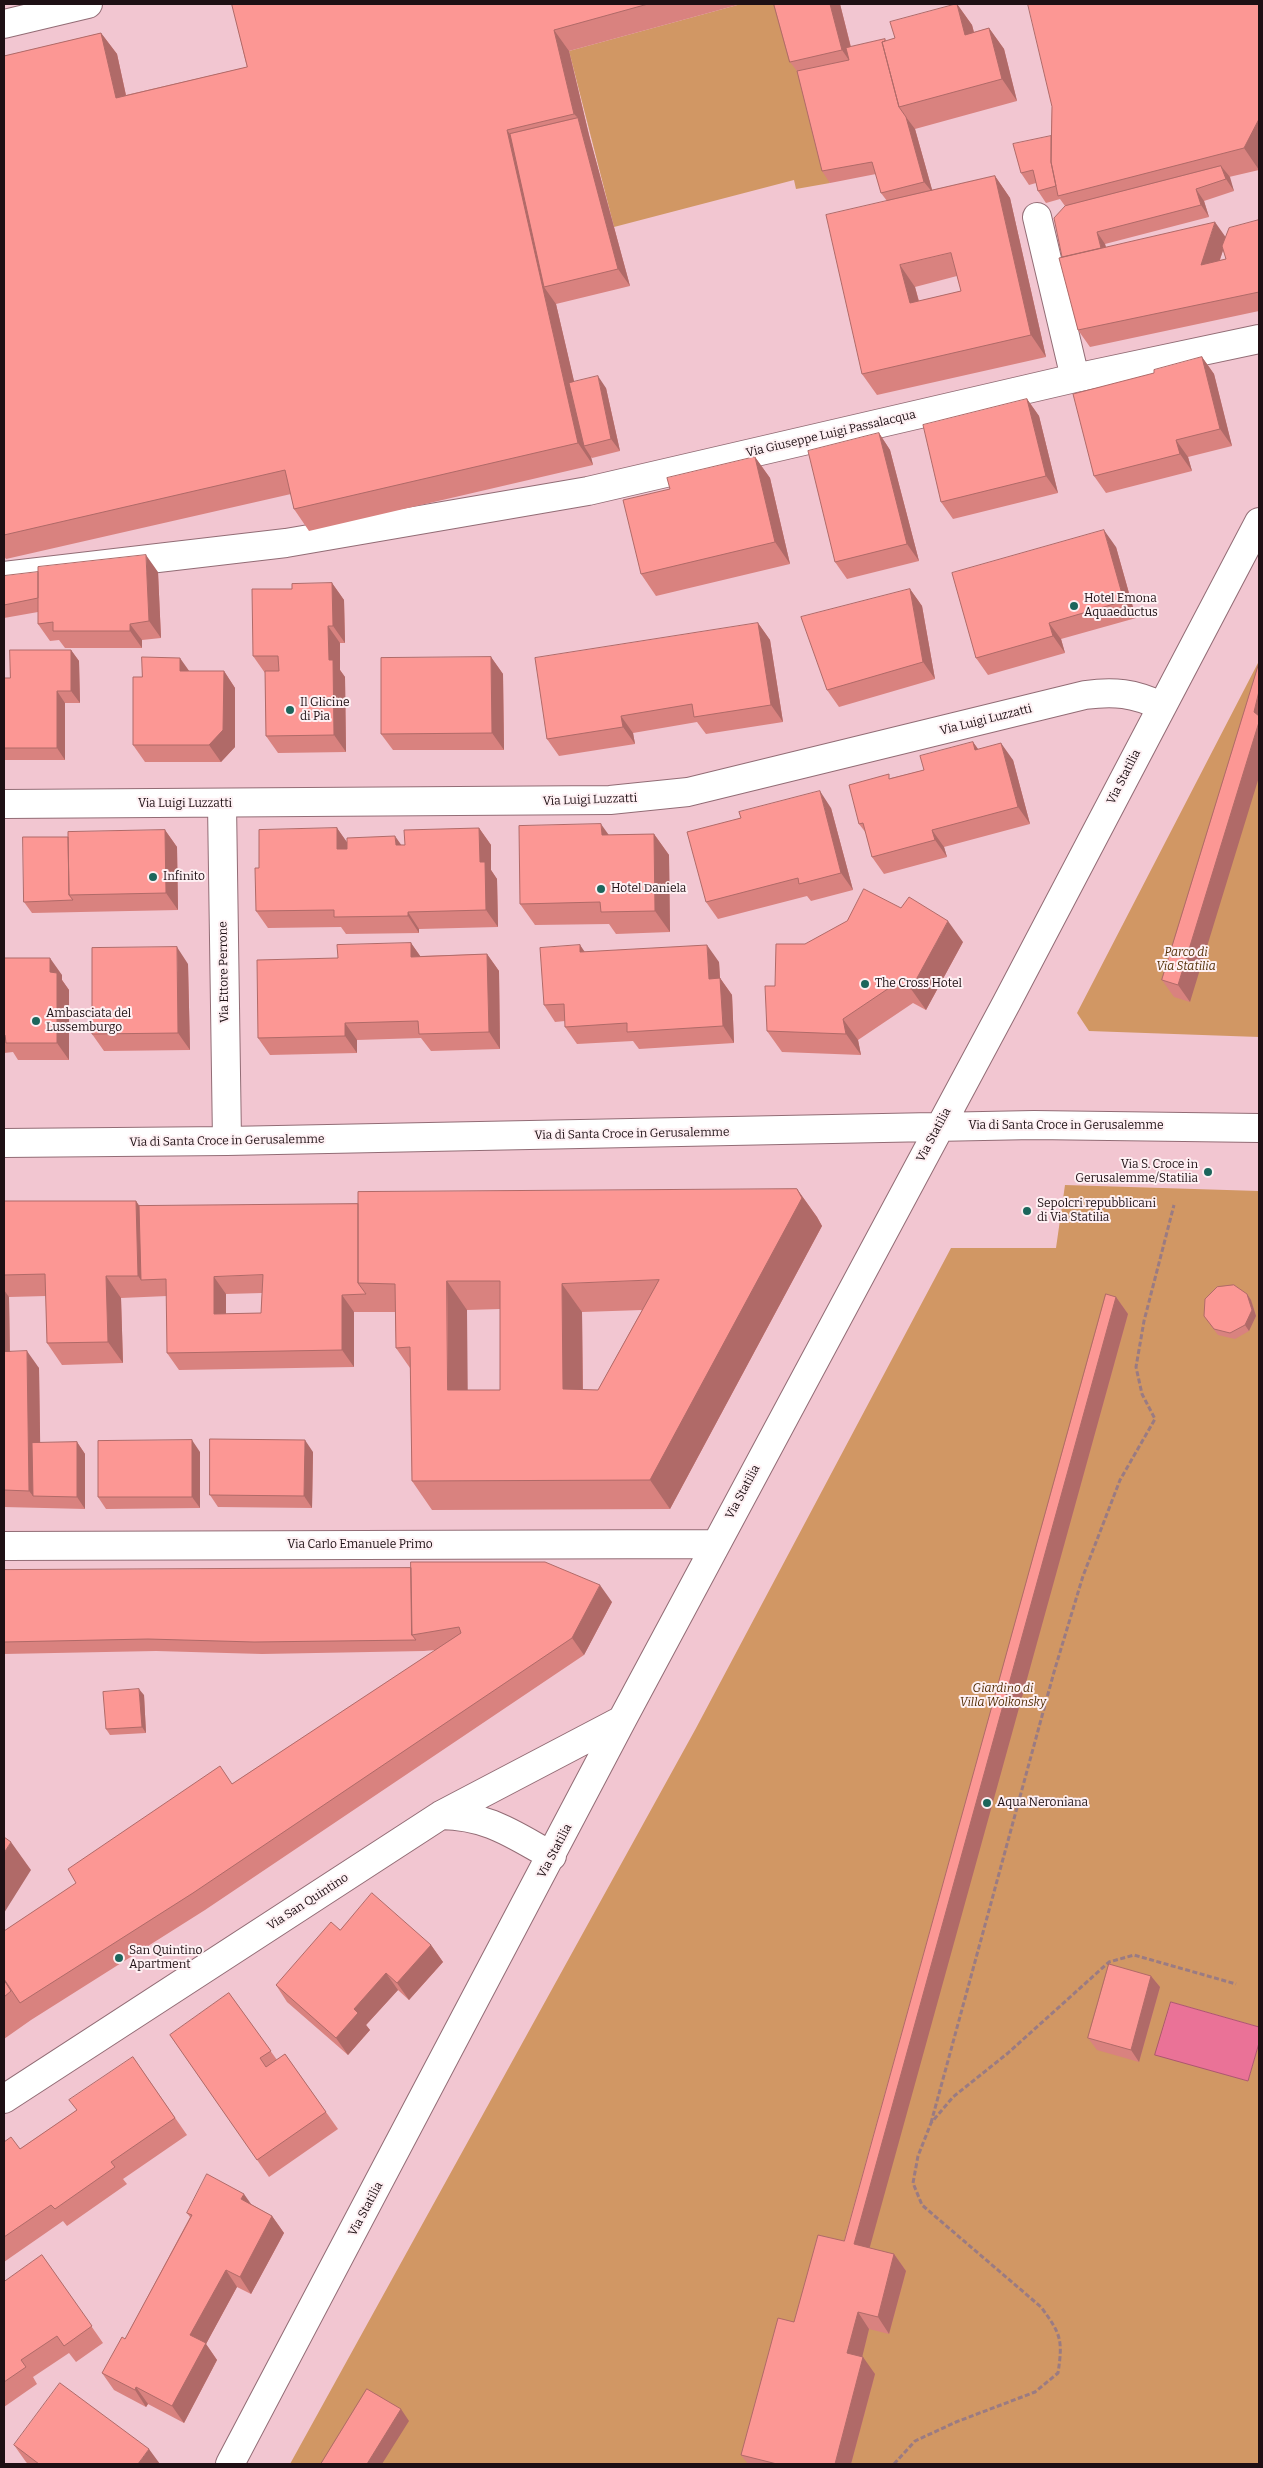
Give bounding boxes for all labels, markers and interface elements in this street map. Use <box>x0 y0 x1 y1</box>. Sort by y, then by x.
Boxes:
street label: Via Giuseppe Luigi Passalacqua <box>745 407 917 461</box>
place label: Hotel Emona Aquaeductus <box>1084 592 1158 620</box>
marker: Hotel Emona Aquaeductus <box>1068 600 1080 612</box>
place label: Il Glicine di Pia <box>300 696 350 724</box>
street label: Via Luigi Luzzatti <box>939 702 1033 738</box>
marker: Il Glicine di Pia <box>284 704 296 716</box>
street label: Via Statilia <box>1104 747 1144 807</box>
street label: Via Luigi Luzzatti <box>543 791 637 809</box>
street label: Via Luigi Luzzatti <box>138 797 232 811</box>
place label: Infinito <box>163 870 205 884</box>
marker: Infinito <box>147 871 159 883</box>
place label: Hotel Daniela <box>611 882 686 896</box>
marker: Hotel Daniela <box>595 883 607 895</box>
street label: Via Ettore Perrone <box>216 921 232 1023</box>
park label: Parco di Via Statilia <box>1156 946 1216 974</box>
place label: The Cross Hotel <box>875 977 962 991</box>
marker: The Cross Hotel <box>859 978 871 990</box>
place label: Ambasciata del Lussemburgo <box>46 1007 131 1035</box>
marker: Ambasciata del Lussemburgo <box>30 1015 42 1027</box>
street label: Via Statilia <box>914 1105 954 1165</box>
street label: Via di Santa Croce in Gerusalemme <box>968 1119 1164 1133</box>
street label: Via di Santa Croce in Gerusalemme <box>534 1125 730 1143</box>
street label: Via di Santa Croce in Gerusalemme <box>129 1132 325 1150</box>
place label: Via S. Croce in Gerusalemme/Statilia <box>1075 1158 1198 1186</box>
marker: Via S. Croce in Gerusalemme/Statilia <box>1202 1166 1214 1178</box>
place label: Sepolcri repubblicani di Via Statilia <box>1037 1197 1156 1225</box>
marker: Sepolcri repubblicani di Via Statilia <box>1021 1205 1033 1217</box>
street label: Via Statilia <box>723 1462 763 1522</box>
street label: Via Carlo Emanuele Primo <box>287 1538 433 1552</box>
park label: Giardino di Villa Wolkonsky <box>960 1682 1046 1710</box>
place label: Aqua Neroniana <box>997 1796 1088 1810</box>
marker: Aqua Neroniana <box>981 1797 993 1809</box>
street label: Via Statilia <box>535 1821 575 1881</box>
street label: Via San Quintino <box>265 1870 351 1934</box>
place label: San Quintino Apartment <box>129 1944 202 1972</box>
marker: San Quintino Apartment <box>113 1952 125 1964</box>
street label: Via Statilia <box>346 2179 386 2239</box>

